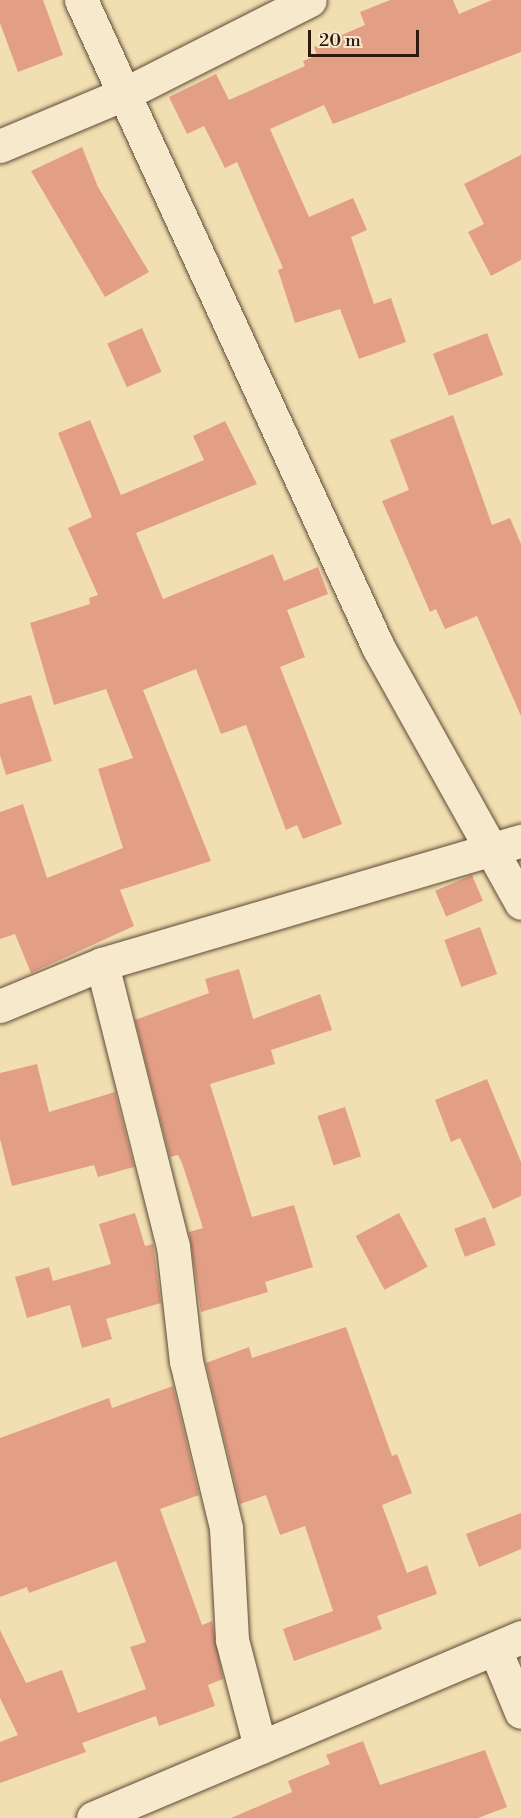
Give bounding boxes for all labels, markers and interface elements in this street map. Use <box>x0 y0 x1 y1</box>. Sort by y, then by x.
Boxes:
scale bar <box>311 18 422 56</box>
text: 20 m <box>319 29 361 52</box>

